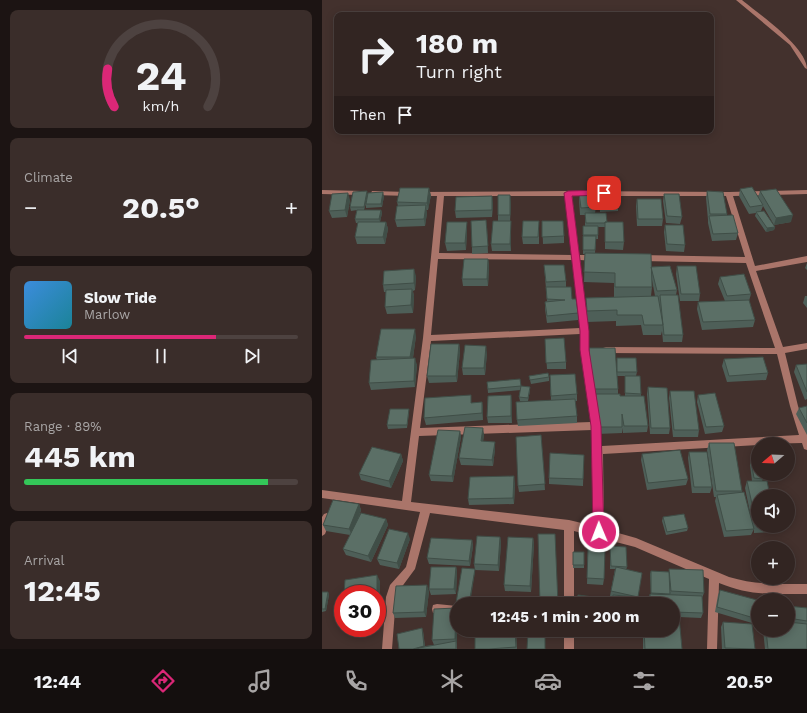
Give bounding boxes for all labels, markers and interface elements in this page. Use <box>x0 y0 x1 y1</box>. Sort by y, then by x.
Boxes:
text: 180 m <box>416 27 498 60</box>
icon: right <box>350 28 402 80</box>
text: 24 <box>135 51 187 100</box>
text: Turn right <box>416 61 502 82</box>
text: km/h <box>143 97 179 113</box>
icon: arrive <box>394 104 416 126</box>
text: Then <box>350 106 386 124</box>
text: Climate <box>24 170 73 185</box>
pin <box>587 176 621 210</box>
icon: arrive <box>593 182 615 204</box>
text: 20.5° <box>122 190 200 225</box>
text: − <box>24 195 37 220</box>
text: + <box>285 195 298 220</box>
text: Slow Tide <box>84 289 157 307</box>
text: Marlow <box>84 307 130 322</box>
icon: previous <box>59 345 81 367</box>
icon: pause <box>150 345 172 367</box>
icon: next <box>241 345 263 367</box>
text: Range · 89% <box>24 419 101 434</box>
north arrow <box>751 437 795 481</box>
map controls <box>751 437 795 637</box>
text: 445 km <box>24 439 136 474</box>
button: sound <box>751 489 795 533</box>
position arrow <box>578 511 620 553</box>
button: + <box>751 541 795 585</box>
text: Arrival <box>24 553 65 568</box>
text: 12:45 <box>24 573 101 608</box>
speed limit sign: 30 <box>334 585 386 637</box>
button: − <box>751 593 795 637</box>
text: 12:45 · 1 min · 200 m <box>491 608 639 626</box>
icon: directions <box>149 667 177 695</box>
icon: music <box>246 667 274 695</box>
icon: phone <box>342 667 370 695</box>
icon: climate <box>438 667 466 695</box>
icon: car <box>534 667 562 695</box>
icon: filters <box>630 667 658 695</box>
text: 12:44 <box>34 671 81 692</box>
text: 20.5° <box>726 671 773 692</box>

